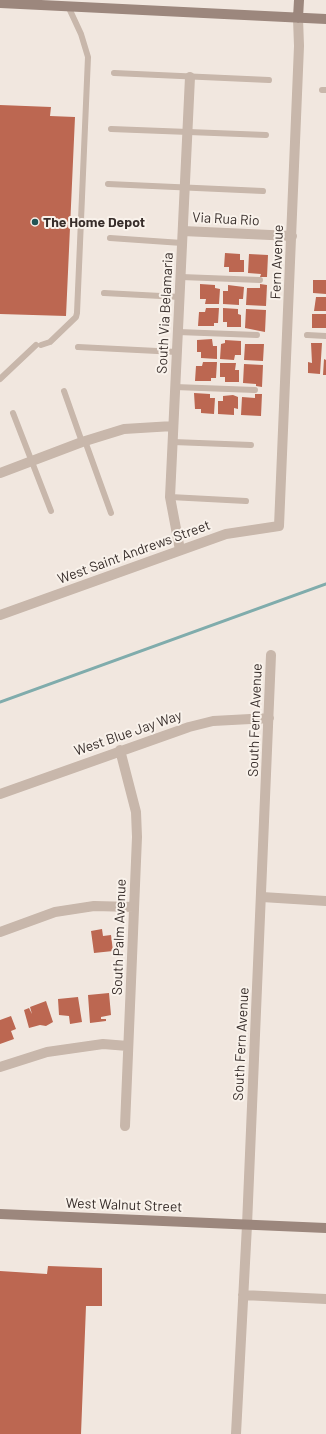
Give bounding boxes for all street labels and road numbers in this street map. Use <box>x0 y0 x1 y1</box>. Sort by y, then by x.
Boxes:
street label: Via Rua Rio <box>192 209 260 229</box>
street label: Fern Avenue <box>267 224 287 300</box>
street label: South Via Belamaria <box>153 252 177 374</box>
street label: West Saint Andrews Street <box>55 517 213 587</box>
street label: South Fern Avenue <box>245 663 265 777</box>
street label: West Blue Jay Way <box>72 707 184 759</box>
street label: South Palm Avenue <box>109 879 129 995</box>
street label: South Fern Avenue <box>230 987 252 1101</box>
street label: West Walnut Street <box>65 1195 183 1215</box>

